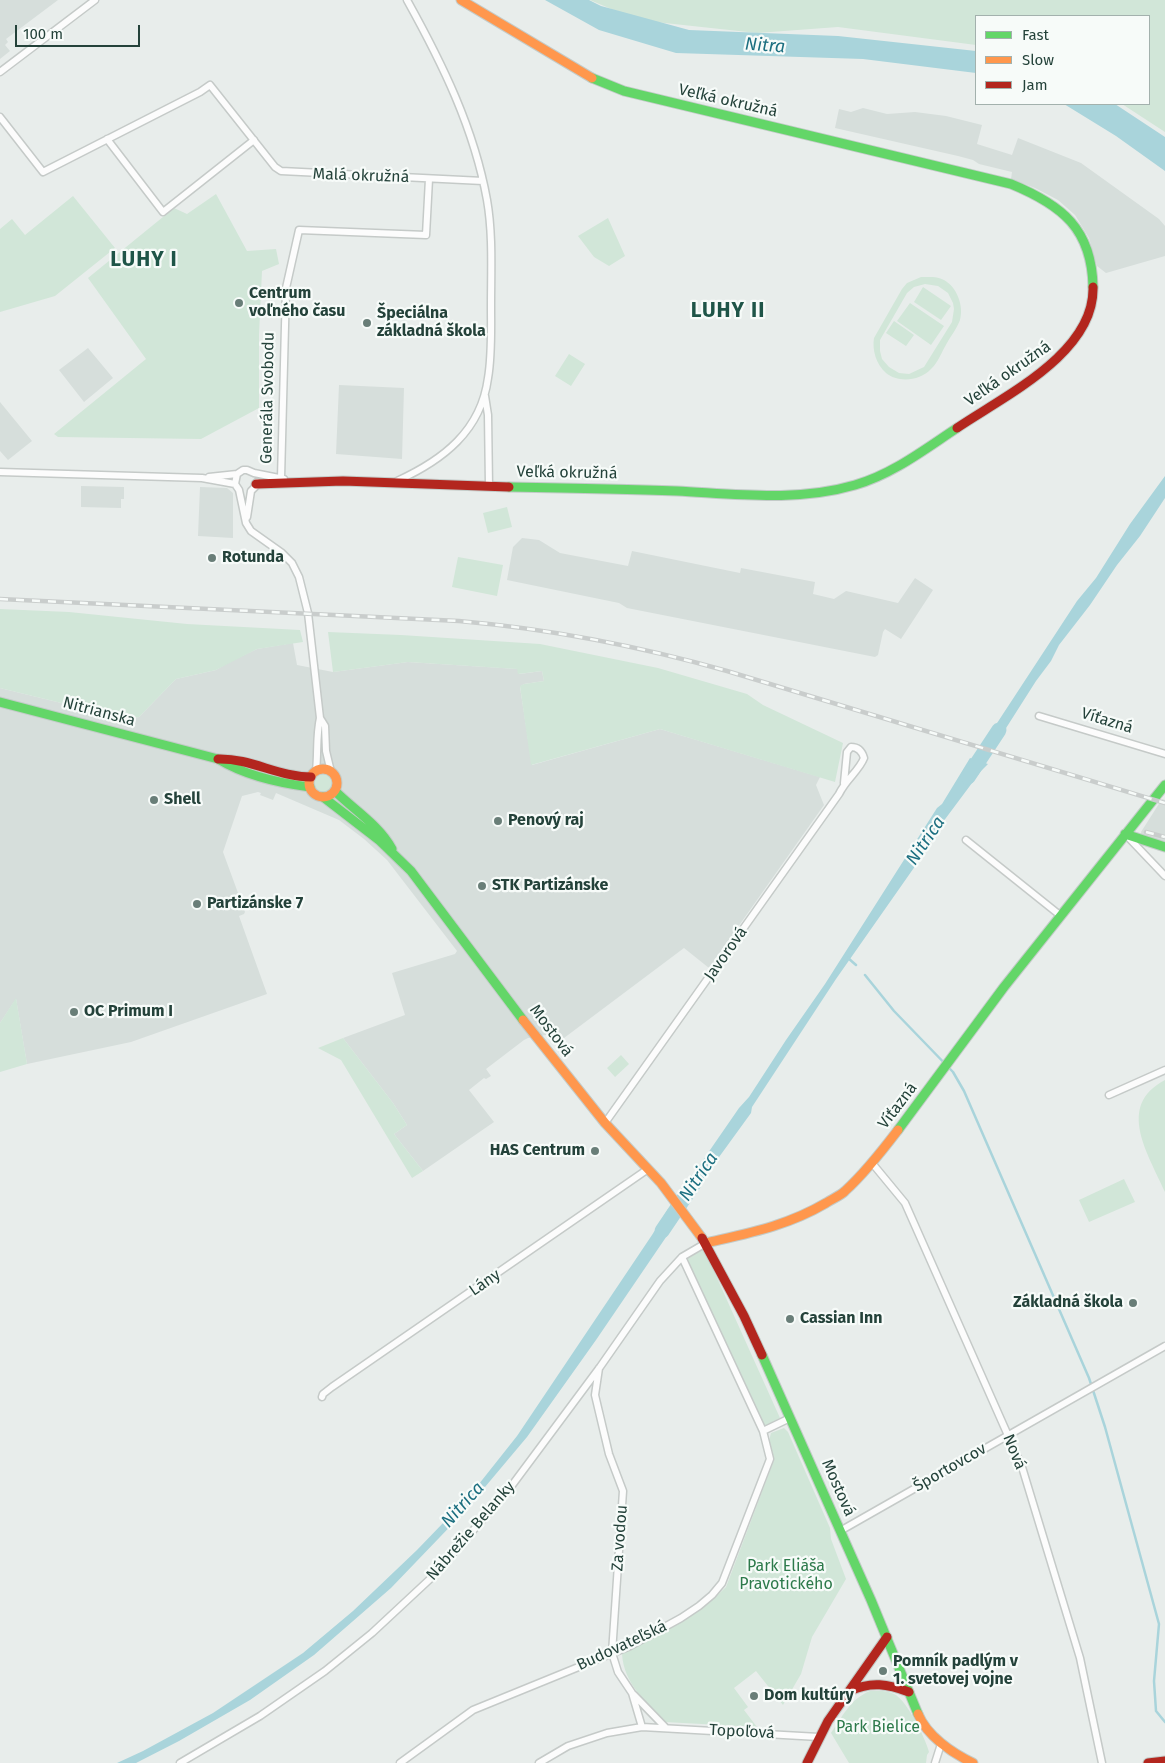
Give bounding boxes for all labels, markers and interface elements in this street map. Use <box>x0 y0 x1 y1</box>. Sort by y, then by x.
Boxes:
scale bar <box>18 15 142 47</box>
legend <box>975 15 1150 105</box>
text: 100 m <box>23 25 63 43</box>
text: Fast <box>1022 26 1049 44</box>
water label: Nitra <box>744 34 786 58</box>
text: Slow <box>1022 51 1054 69</box>
text: Jam <box>1022 76 1048 94</box>
street label: Veľká okružná <box>677 80 779 122</box>
street label: Malá okružná <box>312 165 410 187</box>
district label: LUHY I <box>109 247 179 273</box>
place label: Centrum voľného času <box>249 284 345 322</box>
marker: Centrum voľného času <box>233 297 245 309</box>
district label: LUHY II <box>690 298 766 324</box>
place label: Špeciálna základná škola <box>377 304 486 342</box>
marker: Špeciálna základná škola <box>361 317 373 329</box>
street label: Generála Svobodu <box>257 332 279 464</box>
street label: Veľká okružná <box>961 337 1055 411</box>
street label: Veľká okružná <box>516 463 618 483</box>
place label: Rotunda <box>222 548 284 568</box>
marker: Rotunda <box>206 552 218 564</box>
street label: Nitrianska <box>61 693 137 731</box>
street label: Víťazná <box>1079 704 1135 738</box>
place label: Shell <box>164 790 201 810</box>
marker: Shell <box>148 794 160 806</box>
place label: Penový raj <box>508 811 584 831</box>
water label: Nitrica <box>902 813 950 869</box>
marker: Penový raj <box>492 815 504 827</box>
place label: STK Partizánske <box>492 876 608 896</box>
marker: STK Partizánske <box>476 880 488 892</box>
place label: Partizánske 7 <box>207 894 303 914</box>
marker: Partizánske 7 <box>191 898 203 910</box>
street label: Javorová <box>700 923 752 985</box>
street label: Mostová <box>525 1001 577 1061</box>
place label: OC Primum I <box>84 1002 173 1022</box>
marker: OC Primum I <box>68 1006 80 1018</box>
street label: Víťazná <box>874 1079 922 1133</box>
place label: HAS Centrum <box>490 1141 585 1161</box>
marker: HAS Centrum <box>589 1145 601 1157</box>
water label: Nitrica <box>675 1149 723 1205</box>
street label: Lány <box>466 1265 504 1301</box>
place label: Základná škola <box>1013 1293 1123 1313</box>
marker: Základná škola <box>1127 1297 1139 1309</box>
place label: Cassian Inn <box>800 1309 882 1329</box>
marker: Cassian Inn <box>784 1313 796 1325</box>
street label: Nová <box>998 1431 1030 1473</box>
street label: Športovcov <box>910 1439 990 1497</box>
street label: Mostová <box>817 1457 859 1519</box>
street label: Nábrežie Belanky <box>423 1477 519 1585</box>
water label: Nitrica <box>437 1478 489 1532</box>
street label: Za vodou <box>608 1504 632 1572</box>
park label: Park Eliáša Pravotického <box>739 1557 833 1595</box>
street label: Budovateľská <box>574 1617 670 1675</box>
place label: Pomník padlým v 1. svetovej vojne <box>893 1652 1018 1690</box>
marker: Pomník padlým v 1. svetovej vojne <box>877 1665 889 1677</box>
place label: Dom kultúry <box>764 1686 854 1706</box>
marker: Dom kultúry <box>748 1690 760 1702</box>
park label: Park Bielice <box>836 1718 920 1738</box>
street label: Topoľová <box>709 1721 775 1743</box>

